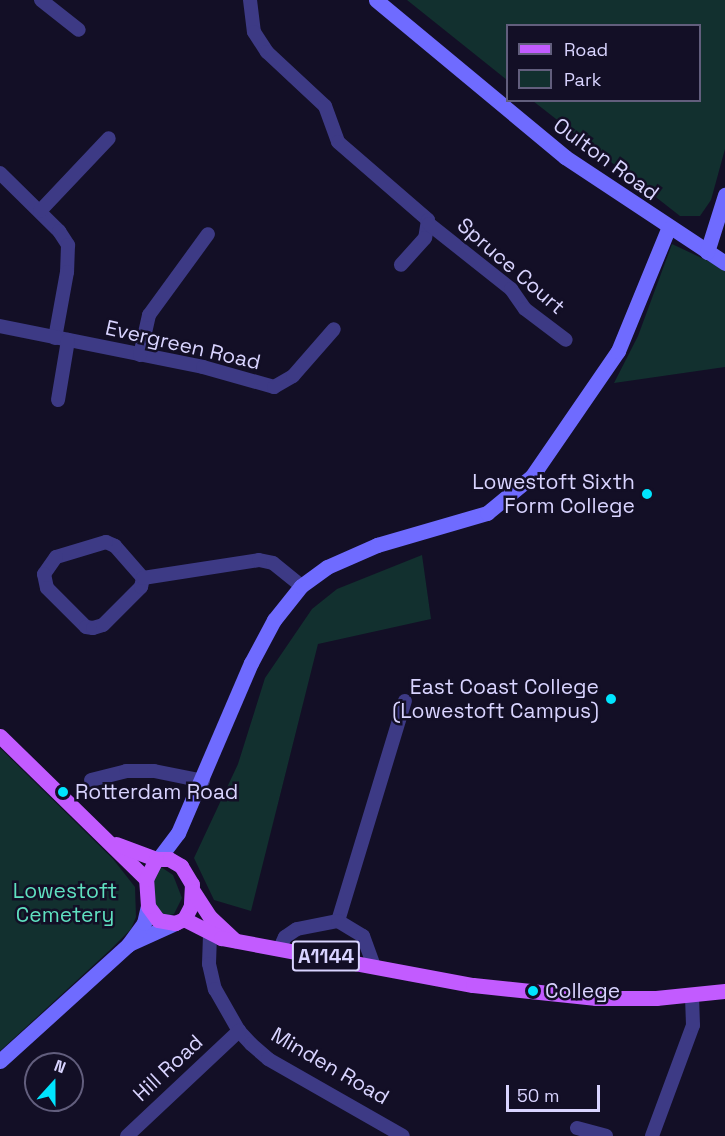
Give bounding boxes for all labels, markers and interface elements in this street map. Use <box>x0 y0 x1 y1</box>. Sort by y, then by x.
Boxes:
legend <box>506 24 701 102</box>
text: Road <box>564 38 608 61</box>
text: Park <box>564 68 601 91</box>
street label: Oulton Road <box>548 112 664 206</box>
street label: Spruce Court <box>452 212 570 320</box>
street label: Evergreen Road <box>103 315 263 375</box>
place label: Lowestoft Sixth Form College <box>472 469 635 519</box>
marker: Lowestoft Sixth Form College <box>640 487 654 501</box>
place label: East Coast College (Lowestoft Campus) <box>392 674 599 724</box>
marker: East Coast College (Lowestoft Campus) <box>604 692 618 706</box>
place label: Rotterdam Road <box>75 779 238 805</box>
marker: Rotterdam Road <box>56 785 70 799</box>
park label: Lowestoft Cemetery <box>13 878 117 928</box>
road number: A1144 <box>292 939 360 973</box>
place label: College <box>545 978 620 1004</box>
marker: College <box>526 984 540 998</box>
street label: Minden Road <box>267 1022 393 1110</box>
street label: Hill Road <box>128 1029 208 1107</box>
north arrow <box>24 1052 84 1112</box>
text: N <box>51 1055 69 1078</box>
scale bar <box>509 1073 604 1111</box>
text: 50 m <box>517 1084 559 1107</box>

